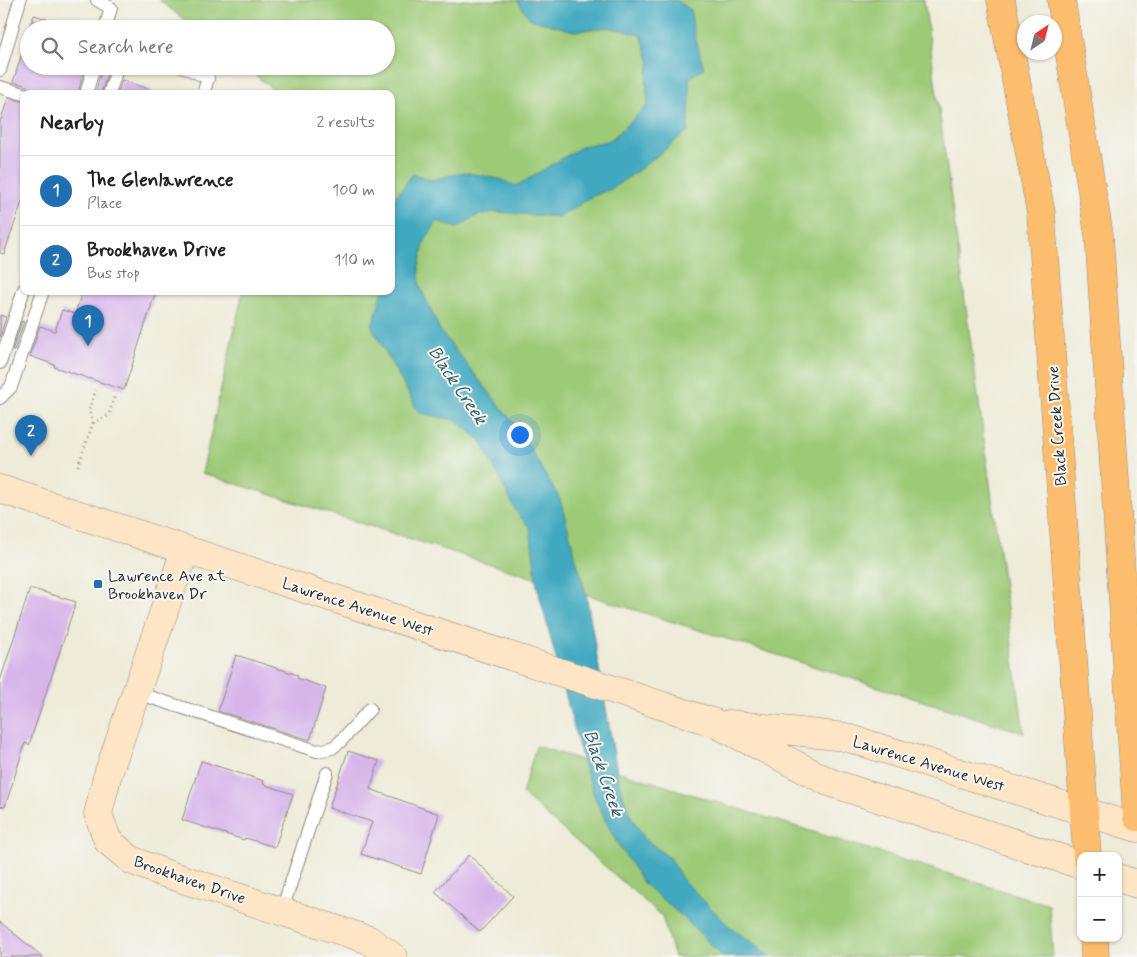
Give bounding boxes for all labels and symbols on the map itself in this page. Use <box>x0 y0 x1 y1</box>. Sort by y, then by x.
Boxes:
north arrow <box>1017 15 1062 60</box>
pin: 1 <box>72 305 104 346</box>
water label: Black Creek <box>422 342 493 430</box>
street label: Black Creek Drive <box>1043 365 1072 487</box>
pin: 2 <box>15 415 47 456</box>
your location <box>507 422 533 448</box>
place label: Lawrence Ave at Brookhaven Dr <box>108 566 226 605</box>
street label: Lawrence Avenue West <box>279 573 436 642</box>
marker: Lawrence Ave at Brookhaven Dr <box>92 578 104 590</box>
water label: Black Creek <box>577 727 629 821</box>
street label: Lawrence Avenue West <box>850 731 1007 798</box>
street label: Brookhaven Drive <box>131 851 248 909</box>

